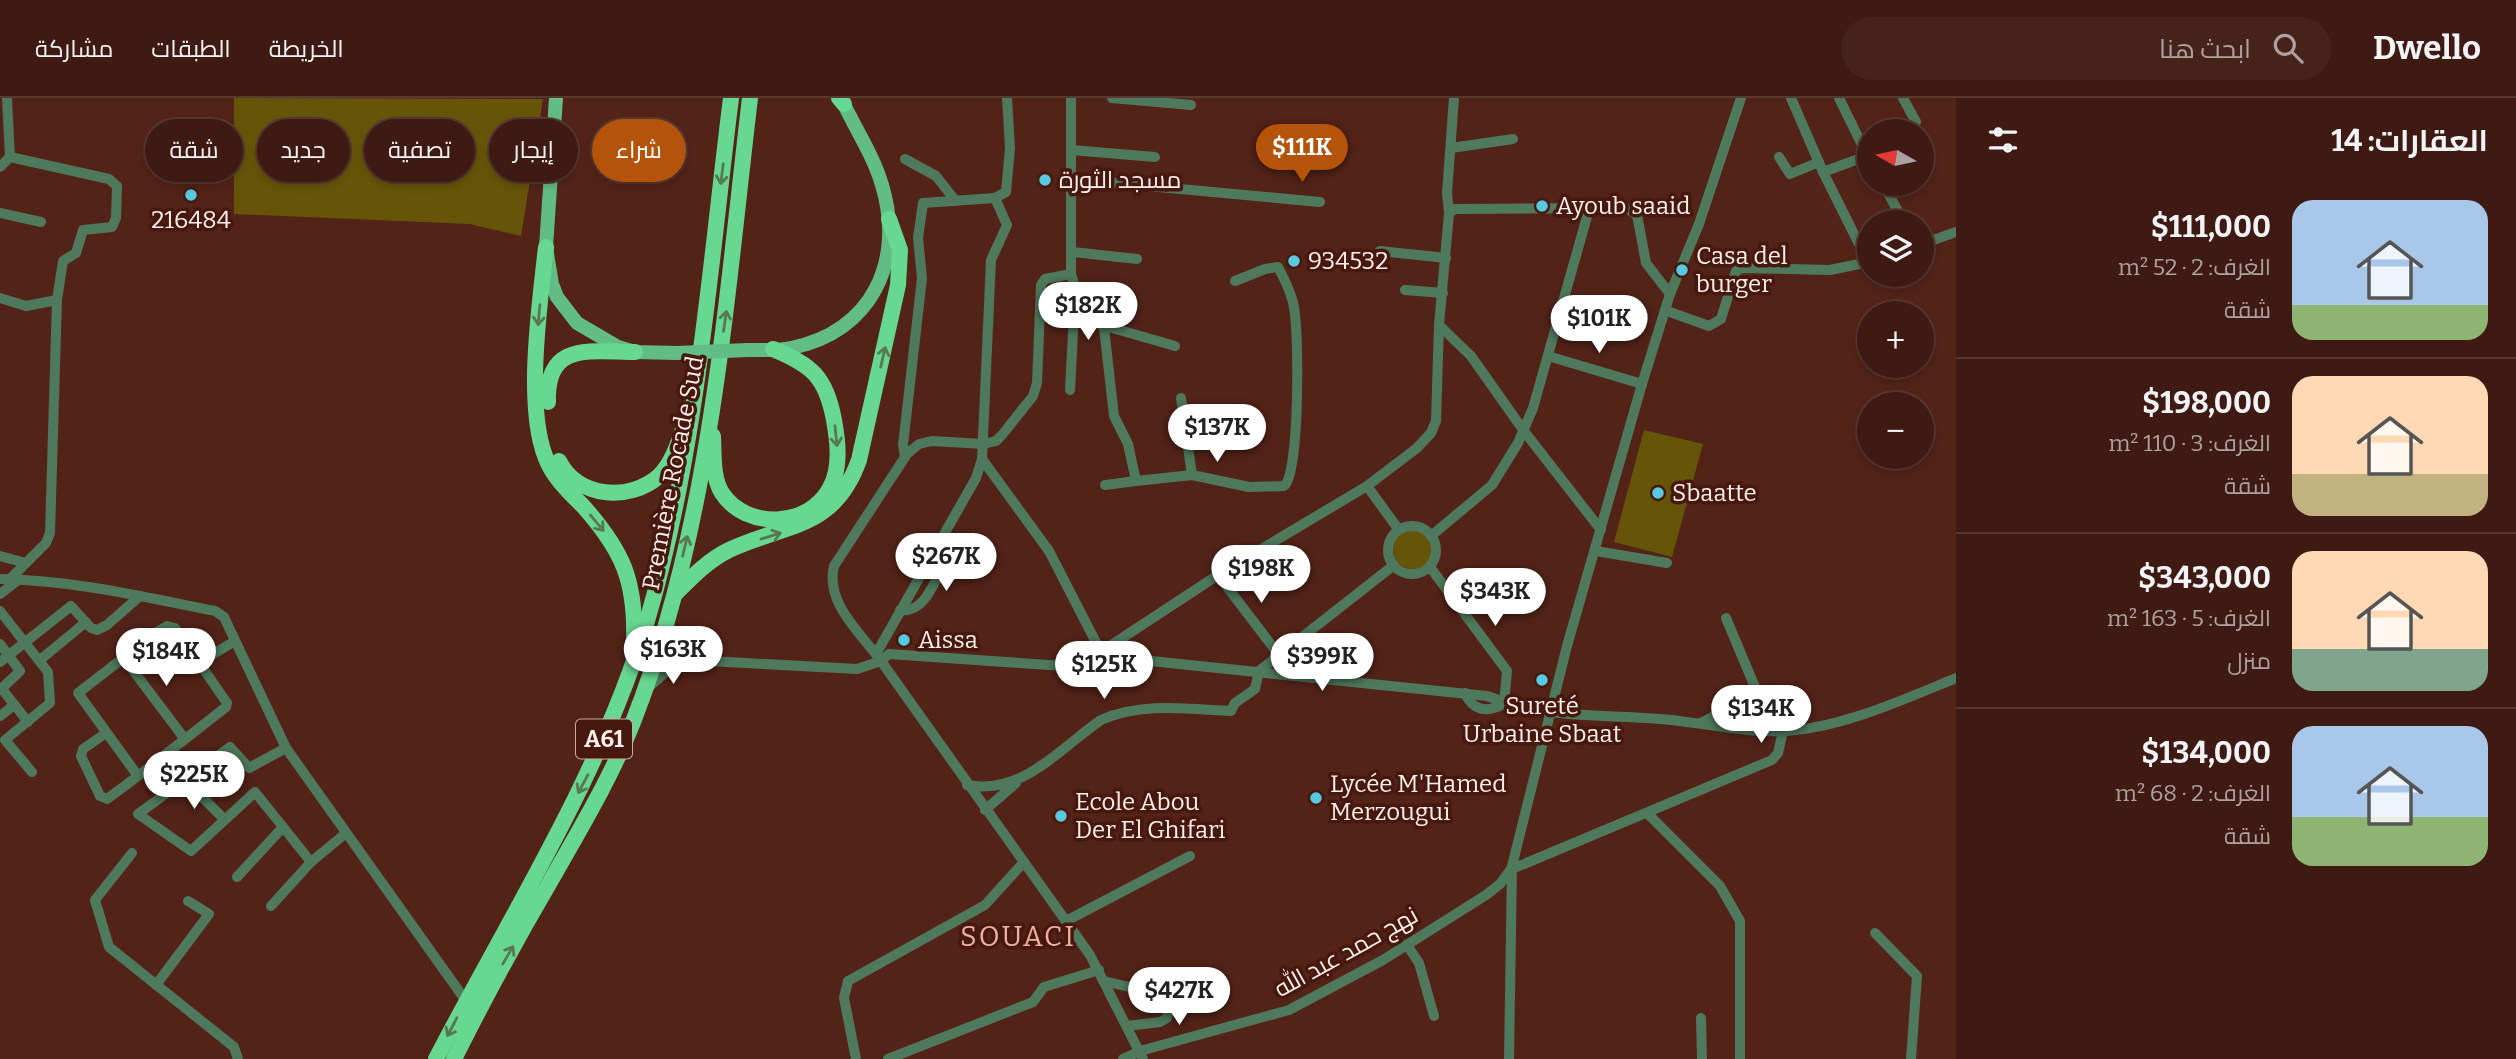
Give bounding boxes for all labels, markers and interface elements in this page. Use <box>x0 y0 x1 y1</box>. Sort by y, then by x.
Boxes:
search box <box>1841 17 2331 80</box>
text: Dwello <box>2373 28 2481 68</box>
icon: search <box>2269 29 2307 67</box>
text: ابحث هنا <box>2159 34 2251 65</box>
text: مشاركة <box>35 35 113 63</box>
text: الطبقات <box>151 35 231 63</box>
text: الخريطة <box>269 35 344 63</box>
chip: شقة <box>145 119 243 182</box>
chip: جديد <box>257 119 350 182</box>
chip: تصفية <box>364 119 475 182</box>
chip: إيجار <box>489 119 578 182</box>
chip: شراء <box>592 119 686 182</box>
north arrow <box>1857 119 1934 196</box>
map controls <box>1857 119 1934 469</box>
icon: filters <box>1984 121 2022 159</box>
text: العقارات: 14 <box>2331 123 2488 159</box>
pin: $111K <box>1253 125 1351 184</box>
text: $111K <box>1272 133 1332 161</box>
one-way arrow <box>715 162 728 185</box>
place label: مسجد الثورة <box>1059 166 1181 194</box>
marker: مسجد الثورة <box>1037 172 1053 188</box>
marker: 216484 <box>183 187 199 203</box>
place label: Ayoub saaid <box>1556 192 1690 220</box>
marker: Ayoub saaid <box>1534 198 1550 214</box>
place label: 216484 <box>151 206 231 234</box>
text: $111,000 <box>2151 209 2271 245</box>
button: layers <box>1857 210 1934 287</box>
icon: home <box>2348 228 2432 312</box>
place label: Casa del burger <box>1696 242 1788 298</box>
place label: 934532 <box>1308 247 1388 275</box>
marker: 934532 <box>1286 253 1302 269</box>
text: الغرف: 2 · 52 m² <box>2118 253 2271 281</box>
marker: Casa del burger <box>1674 262 1690 278</box>
pin: $182K <box>1039 282 1137 342</box>
text: $182K <box>1054 291 1122 319</box>
pin: $101K <box>1550 296 1648 355</box>
text: شقة <box>2224 296 2271 324</box>
button: + <box>1857 301 1934 378</box>
one-way arrow <box>532 303 545 326</box>
text: $101K <box>1567 304 1631 332</box>
one-way arrow <box>718 310 731 332</box>
one-way arrow <box>876 346 890 369</box>
street label: Première Rocade Sud <box>637 354 709 592</box>
text: $198,000 <box>2142 385 2271 421</box>
button: − <box>1857 392 1934 469</box>
pin: $137K <box>1168 404 1266 464</box>
icon: home <box>2348 404 2432 488</box>
text: $137K <box>1184 413 1250 441</box>
one-way arrow <box>830 424 843 447</box>
text: الغرف: 3 · 110 m² <box>2108 429 2271 457</box>
text: شقة <box>2224 472 2271 500</box>
place label: Sbaatte <box>1672 479 1757 507</box>
marker: Sbaatte <box>1650 485 1666 501</box>
one-way arrow <box>589 513 605 531</box>
one-way arrow <box>760 528 782 541</box>
pin: $267K <box>897 533 995 593</box>
one-way arrow <box>679 535 692 558</box>
text: $267K <box>911 542 981 570</box>
pin: $198K <box>1212 546 1310 605</box>
text: $198K <box>1227 554 1295 582</box>
text: $343,000 <box>2138 560 2271 596</box>
pin: $343K <box>1446 568 1544 628</box>
text: $343K <box>1460 577 1530 605</box>
icon: home <box>2348 579 2432 663</box>
text: الغرف: 5 · 163 m² <box>2107 604 2271 632</box>
pin: $163K <box>624 626 722 686</box>
place label: Aissa <box>918 626 978 654</box>
pin: $184K <box>117 628 215 688</box>
marker: Aissa <box>896 632 912 648</box>
pin: $399K <box>1273 634 1371 693</box>
text: $163K <box>640 635 706 663</box>
text: $184K <box>132 637 200 665</box>
pin: $125K <box>1055 642 1153 701</box>
text: $399K <box>1287 642 1357 670</box>
text: منزل <box>2227 647 2271 675</box>
text: $125K <box>1071 650 1137 678</box>
marker: Sureté Urbaine Sbaat <box>1534 672 1550 688</box>
pin: $134K <box>1712 686 1810 745</box>
place label: Sureté Urbaine Sbaat <box>1463 692 1622 748</box>
text: $134K <box>1727 694 1795 722</box>
road number: A61 <box>576 720 632 758</box>
text: $134,000 <box>2141 735 2271 771</box>
pin: $225K <box>145 752 243 811</box>
icon: home <box>2348 754 2432 838</box>
text: $225K <box>160 760 228 788</box>
place label: Lycée M'Hamed Merzougui <box>1330 770 1506 826</box>
one-way arrow <box>576 773 590 793</box>
text: الغرف: 2 · 68 m² <box>2115 779 2271 807</box>
place label: Ecole Abou Der El Ghifari <box>1075 788 1225 844</box>
marker: Lycée M'Hamed Merzougui <box>1308 790 1324 806</box>
marker: Ecole Abou Der El Ghifari <box>1053 808 1069 824</box>
text: شقة <box>2224 822 2271 850</box>
street label: نهج حمد عبد الله <box>1268 899 1424 1005</box>
district label: SOUACI <box>960 920 1076 953</box>
one-way arrow <box>501 945 515 965</box>
pin: $427K <box>1130 968 1228 1027</box>
text: $427K <box>1144 976 1214 1004</box>
one-way arrow <box>445 1016 459 1037</box>

